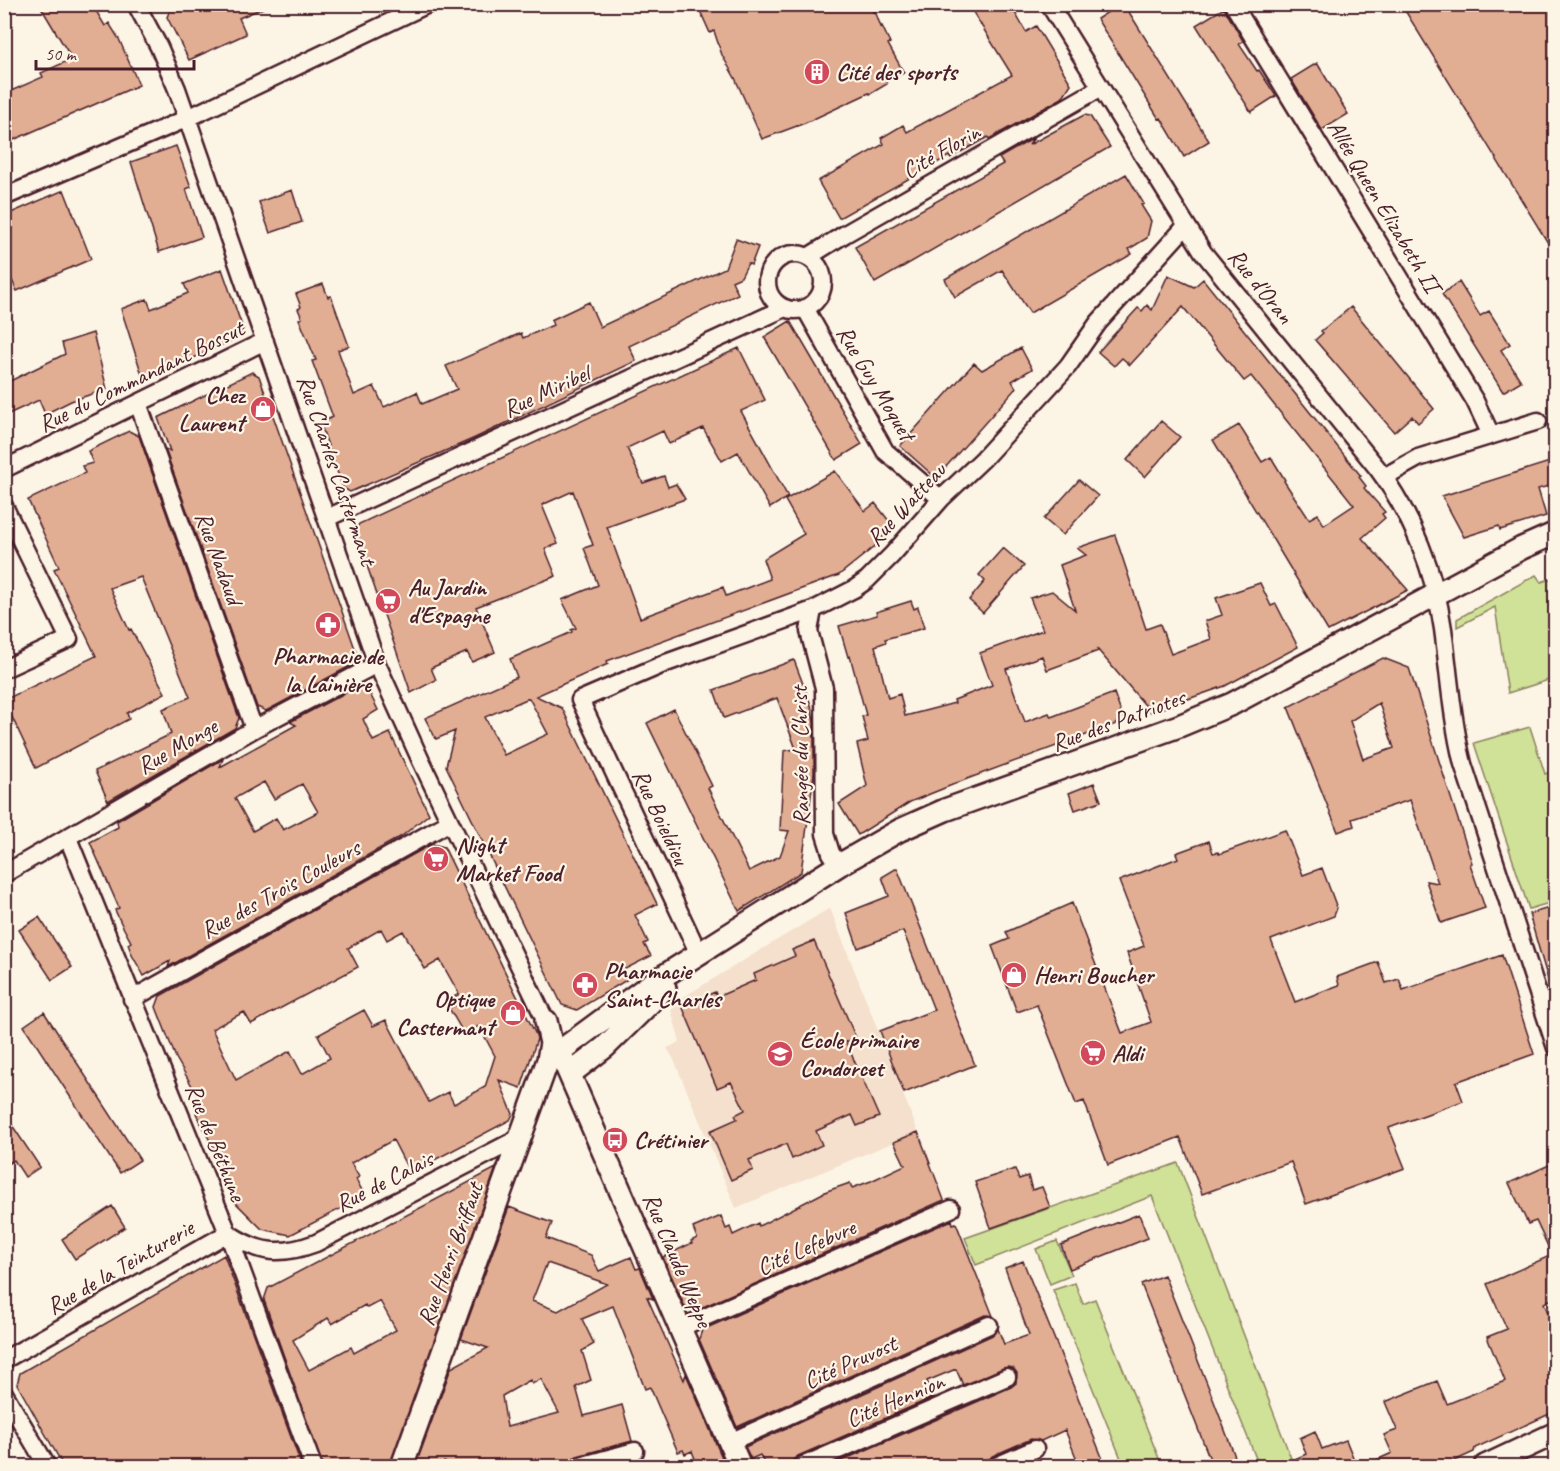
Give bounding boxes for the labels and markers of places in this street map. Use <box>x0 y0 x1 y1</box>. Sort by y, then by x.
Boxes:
building icon: Cité des sports <box>802 57 832 87</box>
place label: Cité des sports <box>836 57 959 87</box>
place label: Chez Laurent <box>179 380 248 438</box>
shop icon: Chez Laurent <box>248 394 278 424</box>
place label: Au Jardin d'Espagne <box>408 572 491 630</box>
supermarket icon: Au Jardin d'Espagne <box>373 586 403 616</box>
pharmacy icon: Pharmacie de la Lainière <box>313 610 343 640</box>
place label: Pharmacie de la Lainière <box>273 641 385 699</box>
place label: Night Market Food <box>456 830 565 888</box>
supermarket icon: Night Market Food <box>421 844 451 874</box>
place label: Pharmacie Saint-Charles <box>604 956 723 1014</box>
shop icon: Henri Boucher <box>999 960 1029 990</box>
place label: Henri Boucher <box>1034 960 1156 990</box>
pharmacy icon: Pharmacie Saint-Charles <box>570 970 600 1000</box>
place label: Optique Castermant <box>396 984 498 1042</box>
shop icon: Optique Castermant <box>498 998 528 1028</box>
place label: École primaire Condorcet <box>800 1025 920 1083</box>
supermarket icon: Aldi <box>1078 1038 1108 1068</box>
place label: Aldi <box>1112 1038 1146 1068</box>
school or university icon: École primaire Condorcet <box>765 1039 795 1069</box>
bus stop icon: Crétinier <box>600 1125 630 1155</box>
place label: Crétinier <box>634 1125 709 1155</box>

